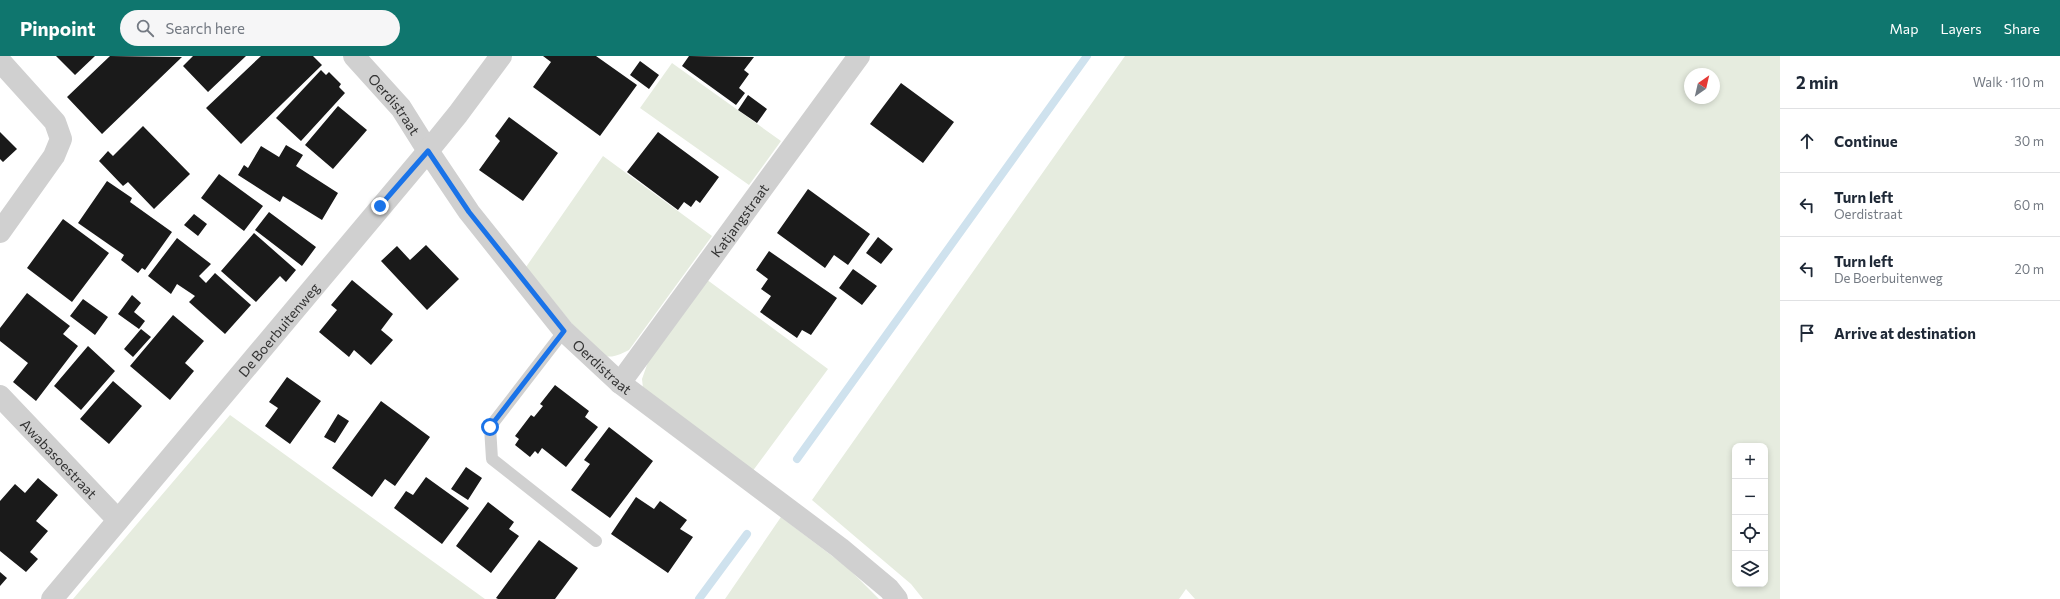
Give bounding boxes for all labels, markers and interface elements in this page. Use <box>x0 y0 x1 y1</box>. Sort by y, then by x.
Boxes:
search box <box>120 10 400 46</box>
text: Pinpoint <box>20 17 96 40</box>
icon: search <box>134 17 156 39</box>
text: Search here <box>166 19 245 37</box>
text: Map <box>1890 20 1918 37</box>
text: Layers <box>1940 20 1982 37</box>
text: Share <box>2004 20 2040 37</box>
north arrow <box>1684 68 1720 104</box>
street label: Oerdistraat <box>365 70 424 138</box>
text: 2 min <box>1796 72 1838 93</box>
text: Walk · 110 m <box>1973 74 2044 90</box>
icon: ahead <box>1796 130 1818 152</box>
text: Continue <box>1834 132 1898 150</box>
text: 30 m <box>2014 133 2044 149</box>
street label: Katjangstraat <box>707 180 772 260</box>
text: Turn left <box>1834 188 1893 206</box>
icon: left <box>1796 194 1818 216</box>
route end <box>371 197 389 215</box>
text: 60 m <box>2014 197 2044 213</box>
text: Oerdistraat <box>1834 206 1903 222</box>
text: Turn left <box>1834 252 1893 270</box>
icon: left <box>1796 258 1818 280</box>
text: 20 m <box>2015 261 2044 277</box>
text: De Boerbuitenweg <box>1834 270 1943 286</box>
street label: De Boerbuitenweg <box>234 279 323 380</box>
icon: arrive <box>1796 322 1818 344</box>
text: Arrive at destination <box>1834 324 1976 342</box>
street label: Oerdistraat <box>570 335 636 398</box>
street label: Awabasoestraat <box>18 415 101 502</box>
route start <box>481 418 499 436</box>
map controls <box>1732 443 1768 587</box>
button: + <box>1732 443 1768 479</box>
button: − <box>1732 479 1768 515</box>
button: locate <box>1732 515 1768 551</box>
button: layers <box>1732 551 1768 587</box>

